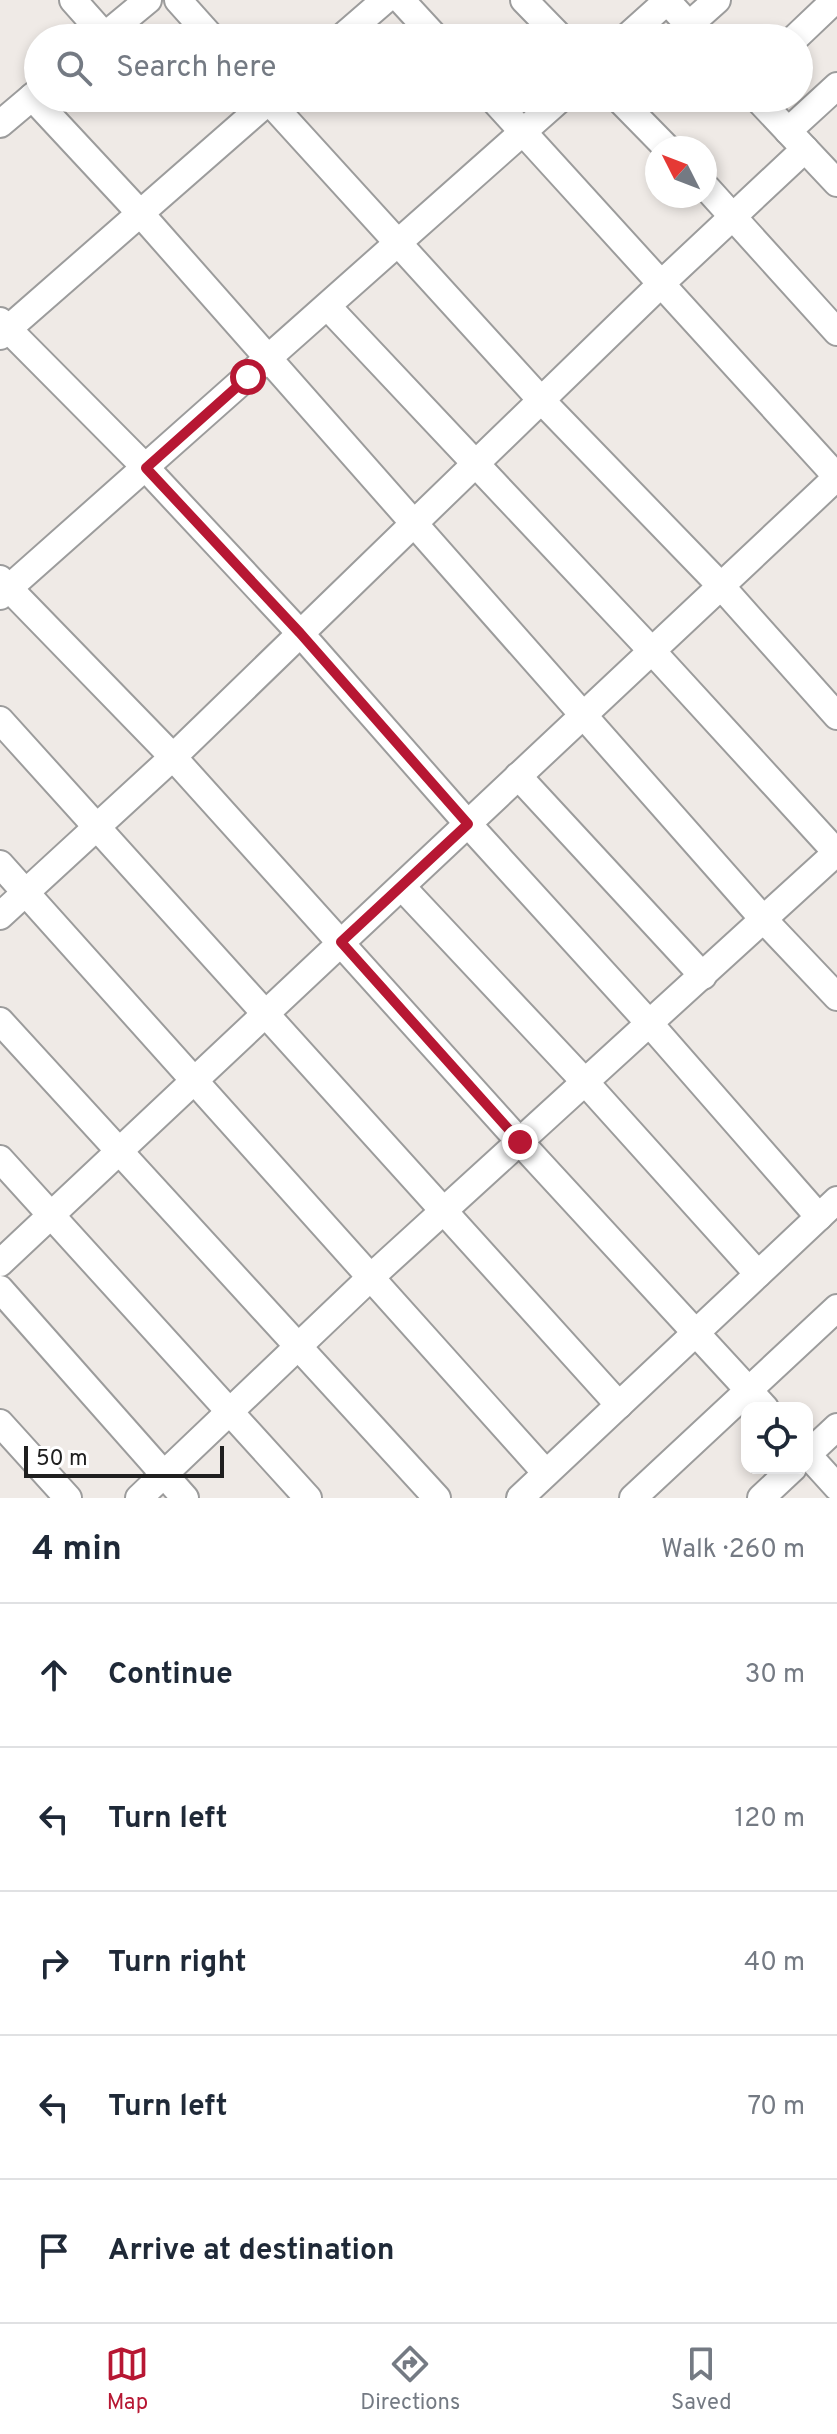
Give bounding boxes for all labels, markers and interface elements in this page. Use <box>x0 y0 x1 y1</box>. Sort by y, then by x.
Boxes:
search box <box>24 24 813 112</box>
icon: search <box>52 46 96 90</box>
text: Search here <box>116 50 276 87</box>
north arrow <box>645 136 717 208</box>
route start <box>230 359 266 395</box>
route end <box>502 1124 538 1160</box>
map controls <box>741 1402 813 1474</box>
button: locate <box>741 1402 813 1474</box>
scale bar <box>24 1442 224 1478</box>
text: 50 m <box>36 1446 88 1473</box>
text: 4 min <box>32 1529 122 1572</box>
text: Walk · 260 m <box>661 1534 805 1567</box>
icon: ahead <box>32 1653 76 1697</box>
text: Continue <box>108 1657 233 1694</box>
text: 30 m <box>745 1659 805 1692</box>
icon: left <box>32 1797 76 1841</box>
text: Turn left <box>108 1801 228 1838</box>
text: 120 m <box>735 1803 805 1836</box>
icon: right <box>32 1941 76 1985</box>
text: Turn right <box>108 1945 246 1982</box>
text: 40 m <box>744 1947 805 1980</box>
icon: left <box>32 2085 76 2129</box>
text: Turn left <box>108 2089 228 2126</box>
text: 70 m <box>747 2091 805 2124</box>
icon: arrive <box>32 2229 76 2273</box>
text: Arrive at destination <box>108 2233 394 2270</box>
tab: Map <box>105 2342 149 2417</box>
tab: Directions <box>360 2342 460 2417</box>
tab: Saved <box>671 2342 732 2417</box>

